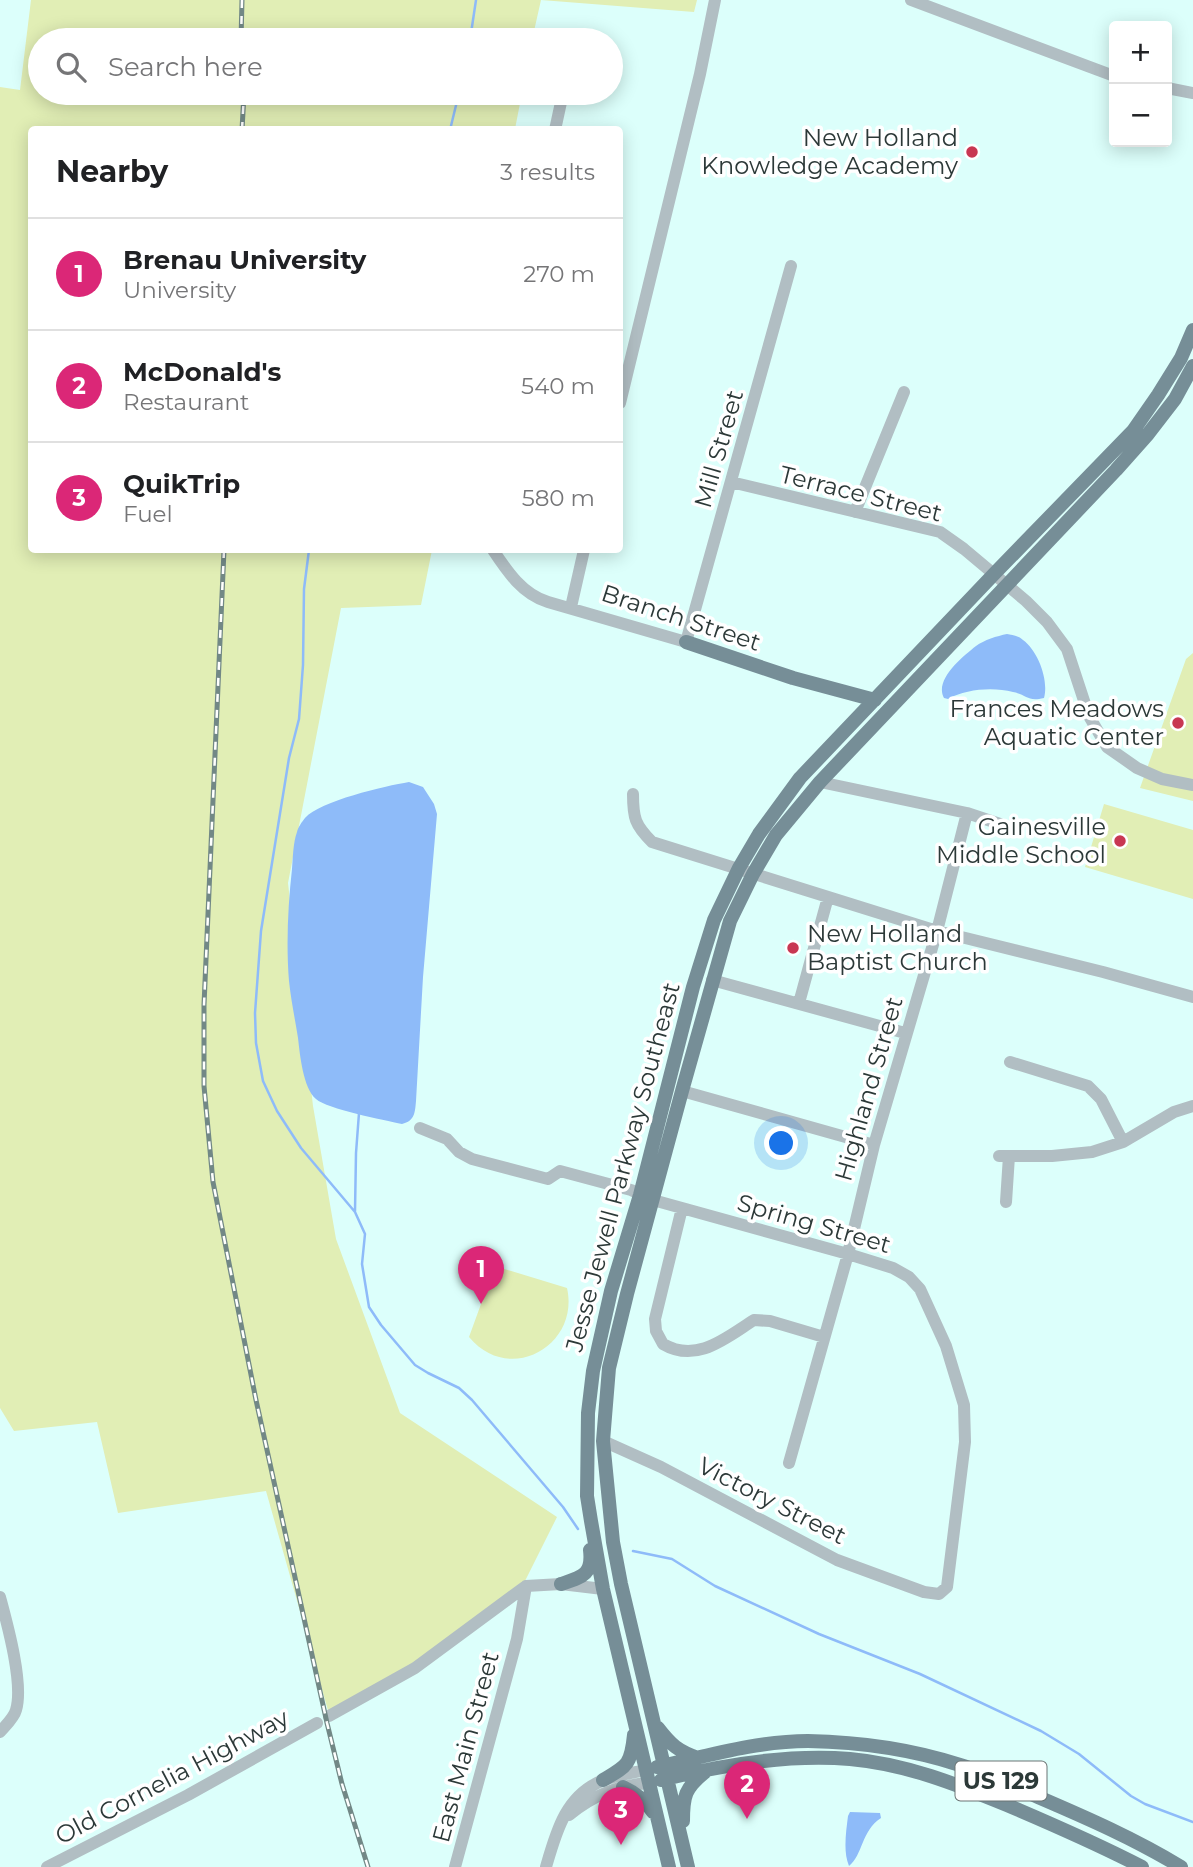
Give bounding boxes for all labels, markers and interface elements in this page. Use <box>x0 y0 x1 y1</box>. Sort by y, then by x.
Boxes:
map controls <box>1109 21 1172 147</box>
button: + <box>1109 21 1172 84</box>
search box <box>28 28 623 105</box>
icon: search <box>52 48 90 86</box>
text: Search here <box>108 51 263 83</box>
button: − <box>1109 84 1172 147</box>
place label: New Holland Knowledge Academy <box>701 123 958 180</box>
marker: New Holland Knowledge Academy <box>964 144 980 160</box>
text: Nearby <box>56 153 168 190</box>
text: 3 results <box>500 158 595 186</box>
text: Brenau University <box>123 244 366 276</box>
text: 1 <box>74 260 84 288</box>
text: 270 m <box>523 260 595 288</box>
text: University <box>123 276 236 304</box>
text: McDonald's <box>123 356 281 388</box>
text: 2 <box>72 372 86 400</box>
text: 540 m <box>521 372 595 400</box>
street label: Mill Street <box>688 386 749 511</box>
text: Restaurant <box>123 388 249 416</box>
street label: Terrace Street <box>777 459 945 528</box>
text: QuikTrip <box>123 468 240 500</box>
text: 3 <box>72 484 86 512</box>
text: 580 m <box>522 484 595 512</box>
text: Fuel <box>123 500 173 528</box>
street label: Branch Street <box>598 578 765 657</box>
place label: Frances Meadows Aquatic Center <box>949 694 1164 751</box>
marker: Frances Meadows Aquatic Center <box>1170 715 1186 731</box>
place label: Gainesville Middle School <box>936 812 1106 869</box>
marker: Gainesville Middle School <box>1112 833 1128 849</box>
place label: New Holland Baptist Church <box>807 919 988 976</box>
marker: New Holland Baptist Church <box>785 940 801 956</box>
street label: Jesse Jewell Parkway Southeast <box>559 979 686 1356</box>
street label: Highland Street <box>828 993 909 1184</box>
your location <box>764 1126 798 1160</box>
street label: Spring Street <box>734 1188 895 1259</box>
pin: 1 <box>458 1246 504 1304</box>
street label: Victory Street <box>693 1451 851 1550</box>
street label: East Main Street <box>426 1648 505 1845</box>
street label: Old Cornelia Highway <box>50 1703 293 1850</box>
pin: 2 <box>724 1761 770 1819</box>
road number: US 129 <box>956 1762 1046 1800</box>
pin: 3 <box>598 1787 644 1845</box>

